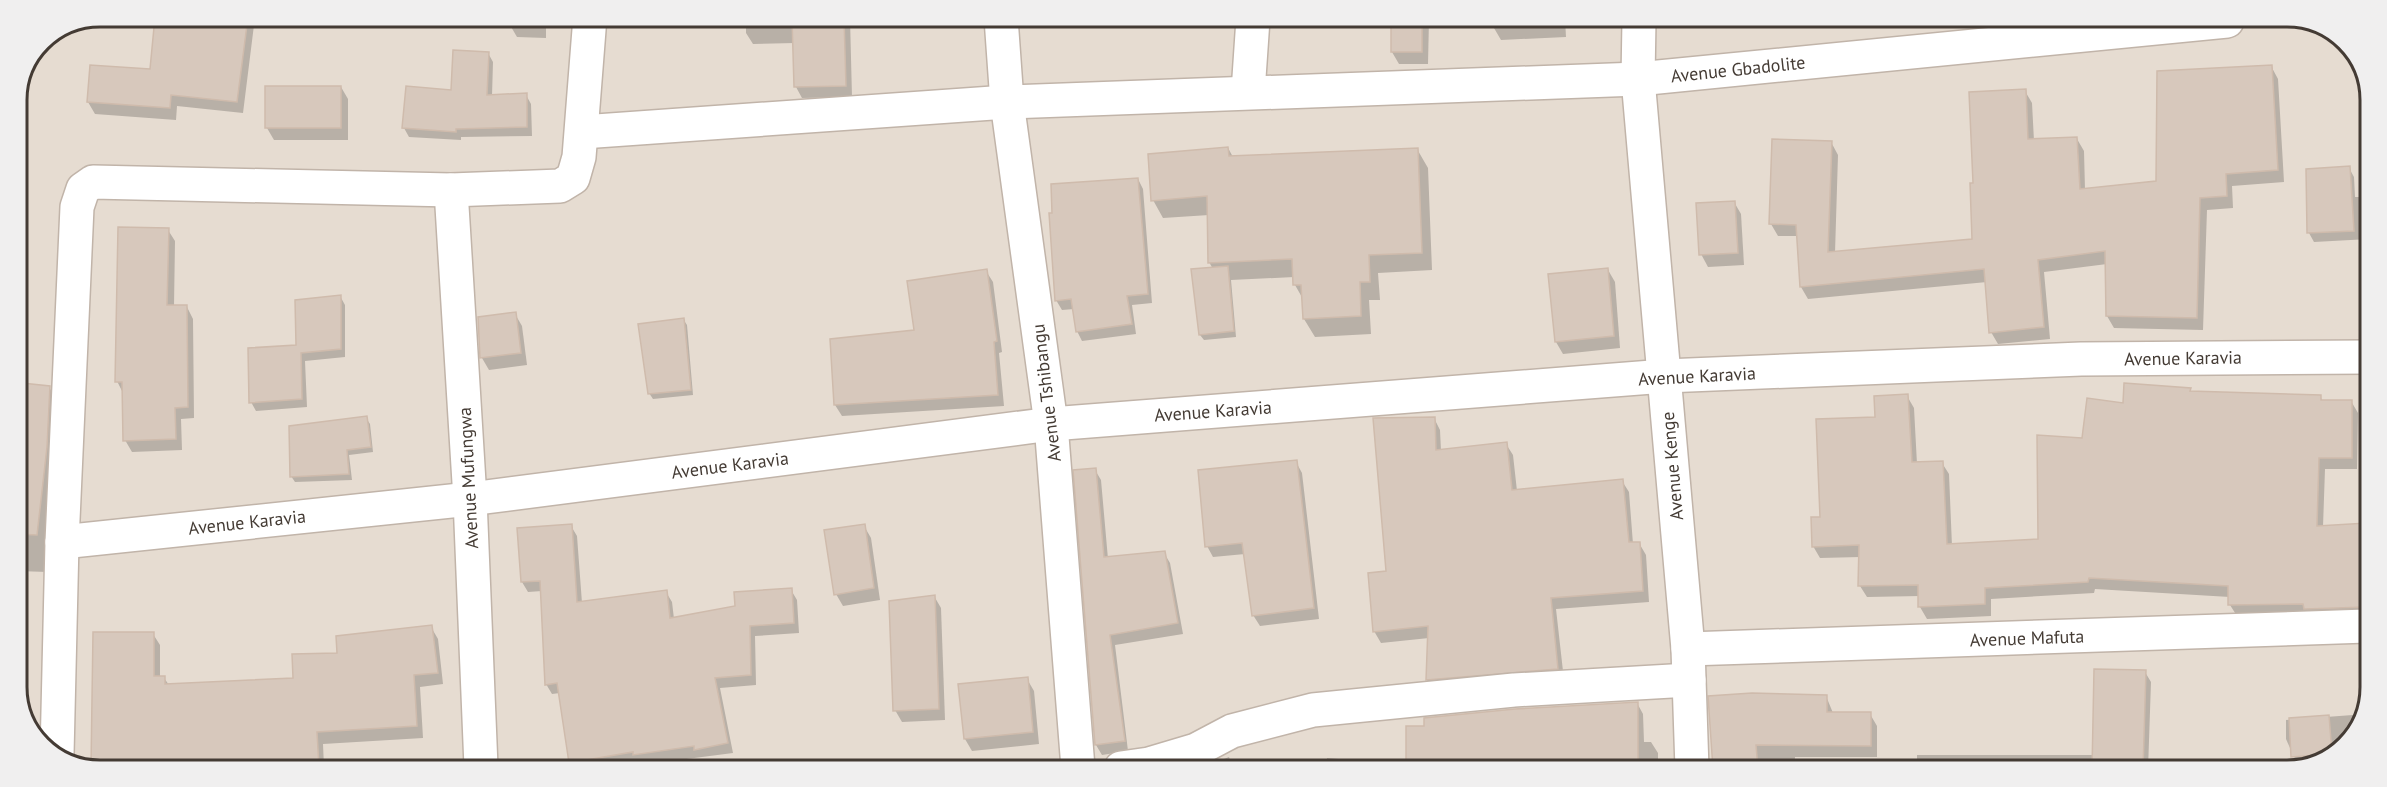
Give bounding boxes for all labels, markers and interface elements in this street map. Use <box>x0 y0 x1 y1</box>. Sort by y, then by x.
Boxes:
street label: Avenue Gbadolite <box>1670 50 1806 88</box>
street label: Avenue Tshibangu <box>1026 323 1066 463</box>
street label: Avenue Karavia <box>2124 345 2242 371</box>
street label: Avenue Karavia <box>1638 361 1756 391</box>
street label: Avenue Karavia <box>1153 395 1273 427</box>
street label: Avenue Mufungwa <box>453 406 483 550</box>
street label: Avenue Kenge <box>1656 411 1688 521</box>
street label: Avenue Karavia <box>670 446 790 484</box>
street label: Avenue Karavia <box>187 504 307 540</box>
street label: Avenue Mafuta <box>1969 625 2085 651</box>

